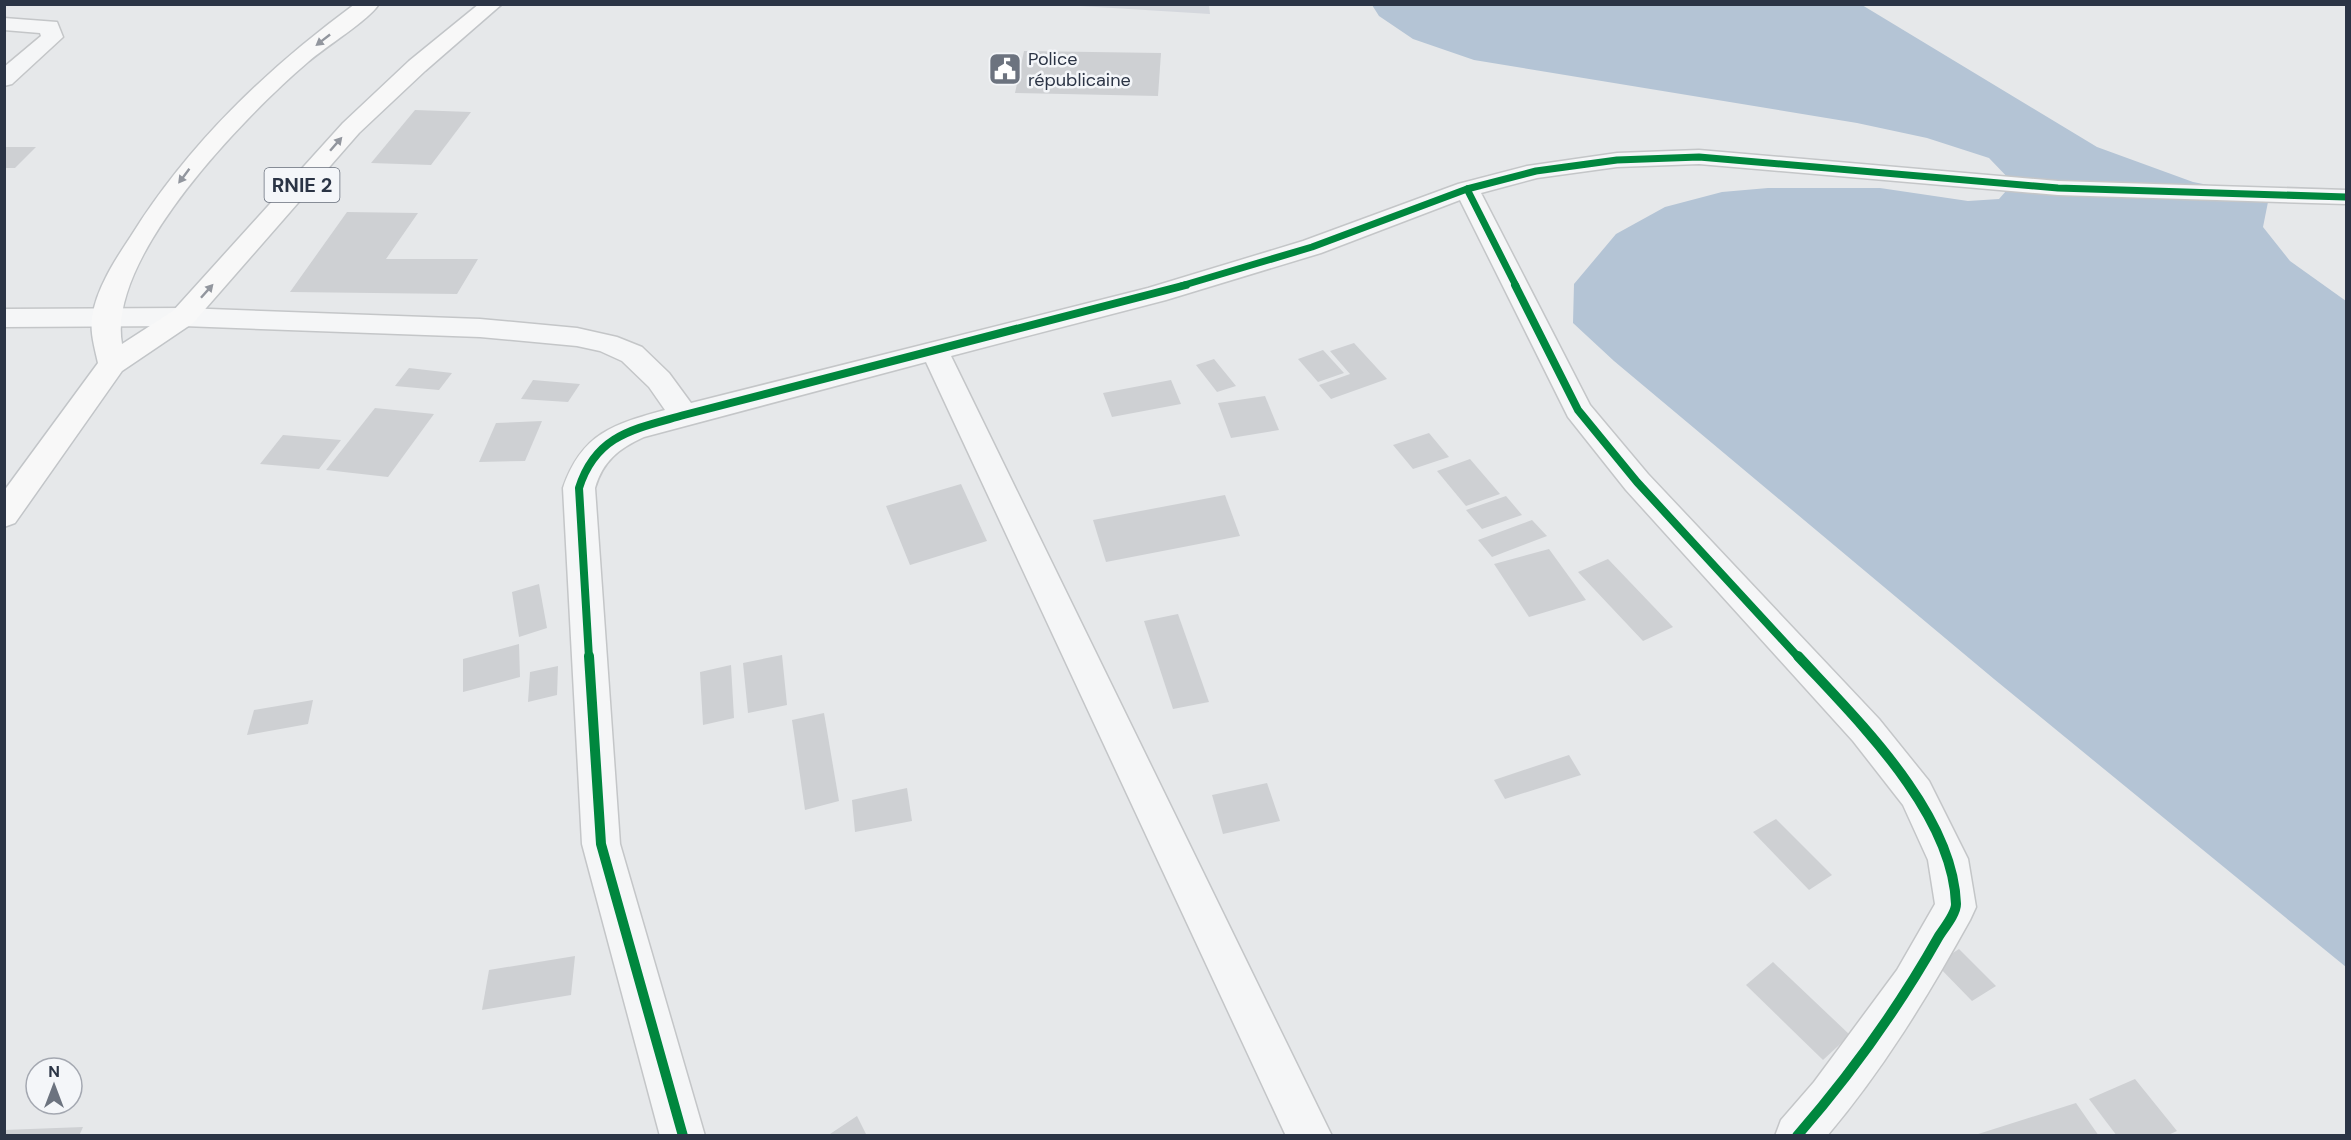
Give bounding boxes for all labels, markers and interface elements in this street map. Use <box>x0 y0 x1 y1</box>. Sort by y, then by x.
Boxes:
one-way arrow <box>315 33 331 46</box>
place label: Police républicaine <box>1028 47 1131 92</box>
public building icon: Police républicaine <box>987 51 1023 87</box>
one-way arrow <box>330 136 343 152</box>
one-way arrow <box>178 168 191 184</box>
road number: RNIE 2 <box>264 168 340 202</box>
one-way arrow <box>200 284 214 298</box>
north arrow <box>24 1056 84 1116</box>
text: N <box>48 1061 60 1082</box>

